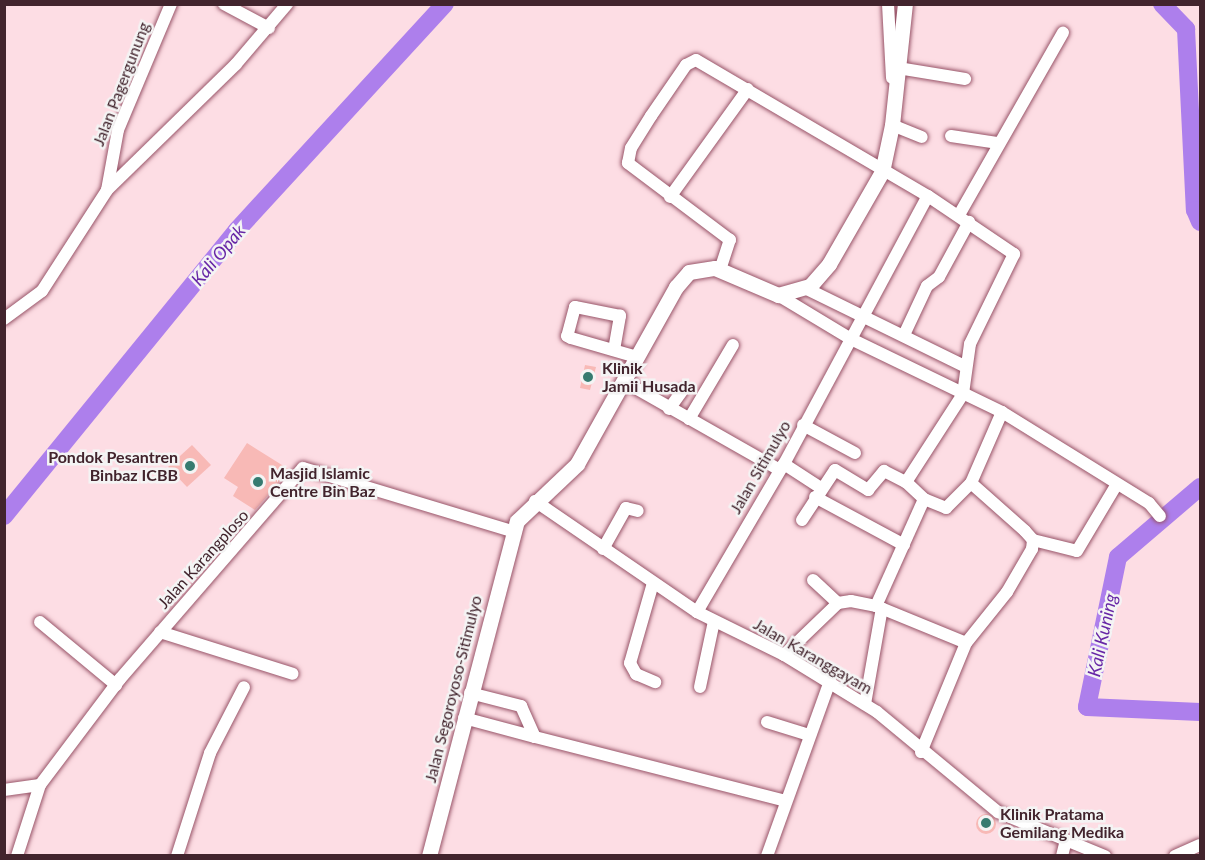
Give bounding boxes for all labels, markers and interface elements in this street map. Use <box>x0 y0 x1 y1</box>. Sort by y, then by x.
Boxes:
street label: Jalan Pagergunung <box>89 19 153 149</box>
water label: Kali Opak <box>186 220 250 290</box>
place label: Klinik Jamii Husada <box>602 358 696 396</box>
marker: Klinik Jamii Husada <box>579 368 597 386</box>
street label: Jalan Sitimulyo <box>726 417 794 517</box>
place label: Pondok Pesantren Binbaz ICBB <box>48 447 178 485</box>
marker: Pondok Pesantren Binbaz ICBB <box>183 459 197 473</box>
place label: Masjid Islamic Centre Bin Baz <box>270 463 375 501</box>
marker: Masjid Islamic Centre Bin Baz <box>251 475 265 489</box>
street label: Jalan Karangploso <box>154 506 252 612</box>
water label: Kali Kuning <box>1083 591 1121 679</box>
street label: Jalan Segoroyoso-Sitimulyo <box>420 593 486 785</box>
street label: Jalan Karanggayam <box>750 614 876 698</box>
place label: Klinik Pratama Gemilang Medika <box>1000 804 1124 842</box>
marker: Klinik Pratama Gemilang Medika <box>977 814 995 832</box>

